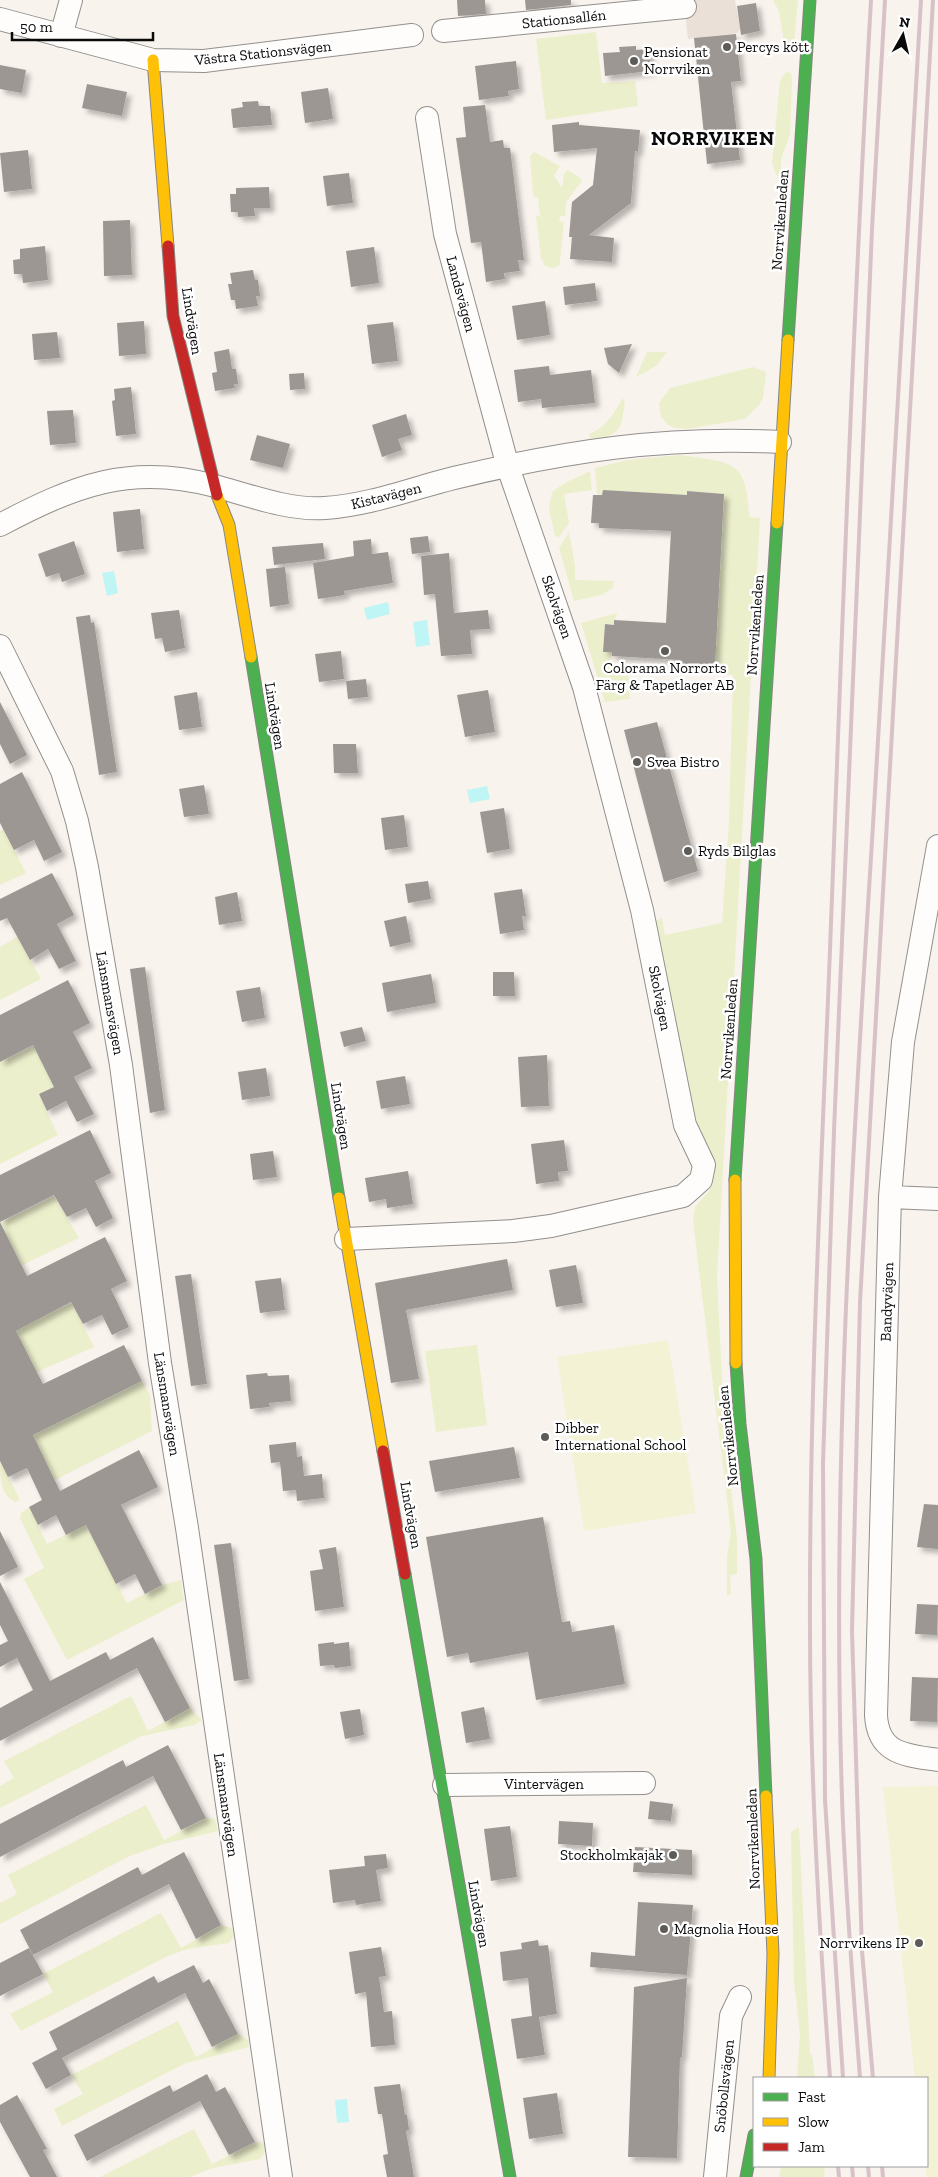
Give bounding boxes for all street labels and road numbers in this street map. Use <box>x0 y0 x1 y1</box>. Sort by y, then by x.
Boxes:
street label: Stationsallén <box>521 6 607 32</box>
street label: Västra Stationsvägen <box>193 37 333 69</box>
street label: Norrvikenleden <box>767 169 793 271</box>
street label: Landsvägen <box>442 254 480 334</box>
street label: Lindvägen <box>178 286 206 356</box>
street label: Kistavägen <box>349 479 423 513</box>
street label: Skolvägen <box>538 573 576 641</box>
street label: Norrvikenleden <box>742 574 768 676</box>
street label: Lindvägen <box>261 681 289 751</box>
street label: Länsmansvägen <box>92 950 128 1057</box>
street label: Skolvägen <box>645 964 675 1032</box>
street label: Norrvikenleden <box>716 978 742 1080</box>
street label: Lindvägen <box>327 1081 355 1151</box>
street label: Bandyvägen <box>877 1262 897 1342</box>
street label: Länsmansvägen <box>150 1351 184 1458</box>
street label: Norrvikenleden <box>714 1384 742 1487</box>
street label: Lindvägen <box>396 1480 426 1550</box>
street label: Länsmansvägen <box>210 1752 242 1858</box>
street label: Vintervägen <box>503 1775 584 1793</box>
street label: Norrvikenleden <box>742 1788 764 1890</box>
street label: Lindvägen <box>464 1879 494 1949</box>
street label: Snöbollsvägen <box>710 2038 738 2133</box>

